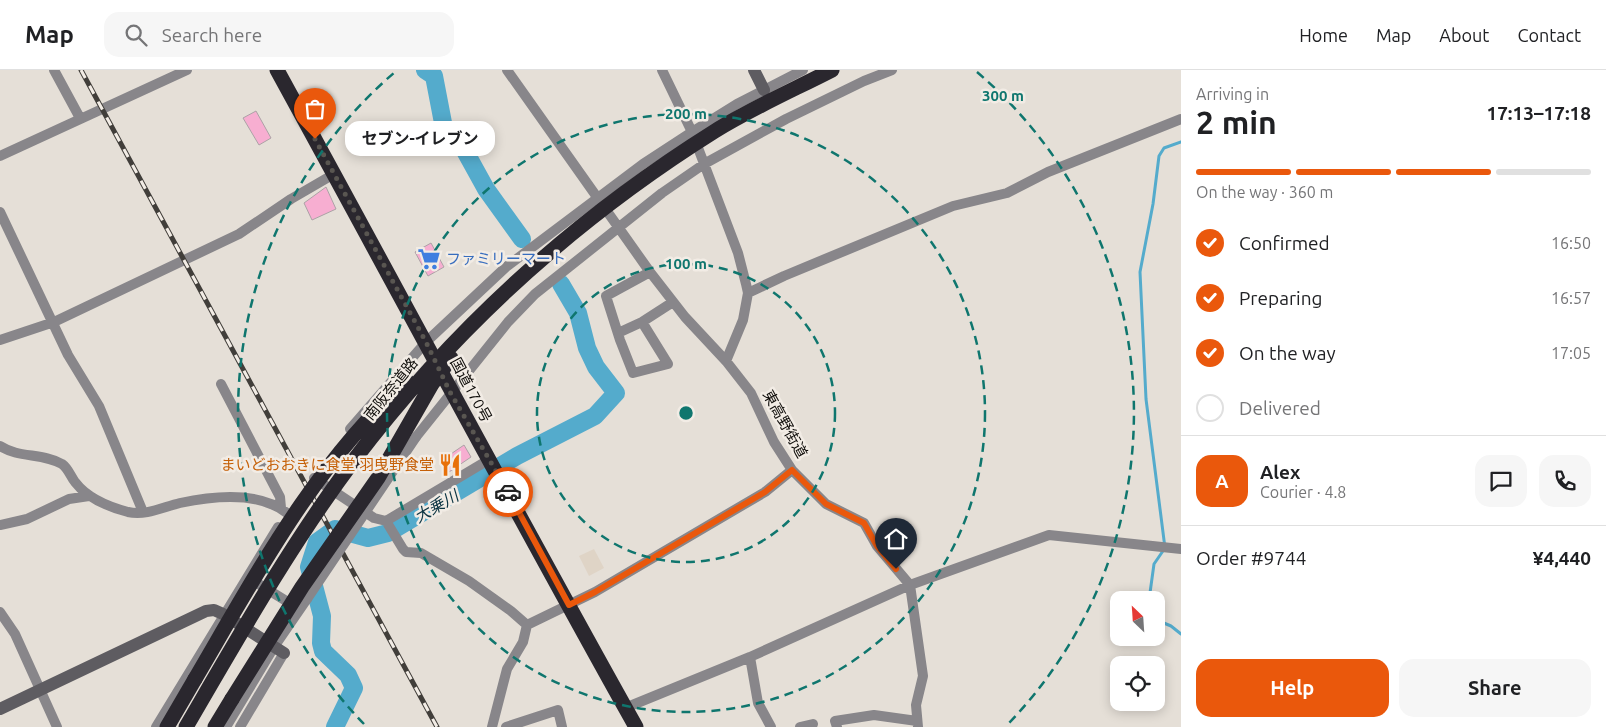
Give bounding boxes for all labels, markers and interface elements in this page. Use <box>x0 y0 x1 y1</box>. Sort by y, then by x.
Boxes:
search box <box>104 12 454 57</box>
text: Map <box>25 21 74 48</box>
icon: search <box>122 21 150 49</box>
text: Search here <box>162 24 262 46</box>
text: Home <box>1299 25 1348 45</box>
text: Map <box>1376 25 1411 45</box>
text: About <box>1439 25 1489 45</box>
text: Contact <box>1517 25 1581 45</box>
text: Arriving in <box>1196 85 1269 103</box>
text: 300 m <box>982 87 1024 104</box>
pin <box>294 88 336 139</box>
icon: bag <box>301 95 329 123</box>
text: 17:13–17:18 <box>1486 102 1591 124</box>
text: 2 min <box>1196 104 1277 140</box>
text: 200 m <box>665 105 707 122</box>
callout: セブン-イレブン <box>345 122 495 156</box>
text: セブン-イレブン <box>361 129 479 147</box>
text: On the way · 360 m <box>1196 183 1333 201</box>
icon: check <box>1196 229 1224 257</box>
text: Confirmed <box>1239 232 1330 254</box>
text: 16:50 <box>1551 234 1591 252</box>
supermarket icon: ファミリーマート <box>416 246 442 272</box>
place label: ファミリーマート <box>446 250 566 267</box>
text: 100 m <box>665 255 707 272</box>
icon: check <box>1196 284 1224 312</box>
text: Preparing <box>1239 287 1323 309</box>
text: 16:57 <box>1551 289 1591 307</box>
icon: check <box>1196 339 1224 367</box>
text: On the way <box>1239 342 1336 364</box>
text: 17:05 <box>1551 344 1591 362</box>
street label: 南阪奈道路 <box>360 354 421 423</box>
street label: 国道170号 <box>447 355 495 425</box>
street label: 東高野街道 <box>760 387 811 461</box>
text: Delivered <box>1239 397 1321 419</box>
centre of rings <box>677 404 695 422</box>
restaurant icon: まいどおおきに食堂 羽曳野食堂 <box>437 452 463 478</box>
button: chat <box>1475 455 1527 507</box>
button: phone <box>1539 455 1591 507</box>
place label: まいどおおきに食堂 羽曳野食堂 <box>221 456 434 473</box>
text: Alex <box>1260 461 1300 483</box>
courier <box>483 467 533 517</box>
text: A <box>1215 470 1229 492</box>
icon: car <box>494 478 522 506</box>
text: Courier · 4.8 <box>1260 483 1346 501</box>
water label: 大乗川 <box>411 485 463 526</box>
pin <box>875 518 917 569</box>
icon: home <box>882 525 910 553</box>
text: Order #9744 <box>1196 547 1306 569</box>
text: ¥4,440 <box>1533 547 1591 569</box>
north arrow <box>1110 591 1165 646</box>
map controls <box>1110 591 1165 711</box>
button: locate <box>1110 656 1165 711</box>
button: Help <box>1196 659 1389 717</box>
button: Share <box>1399 659 1591 717</box>

